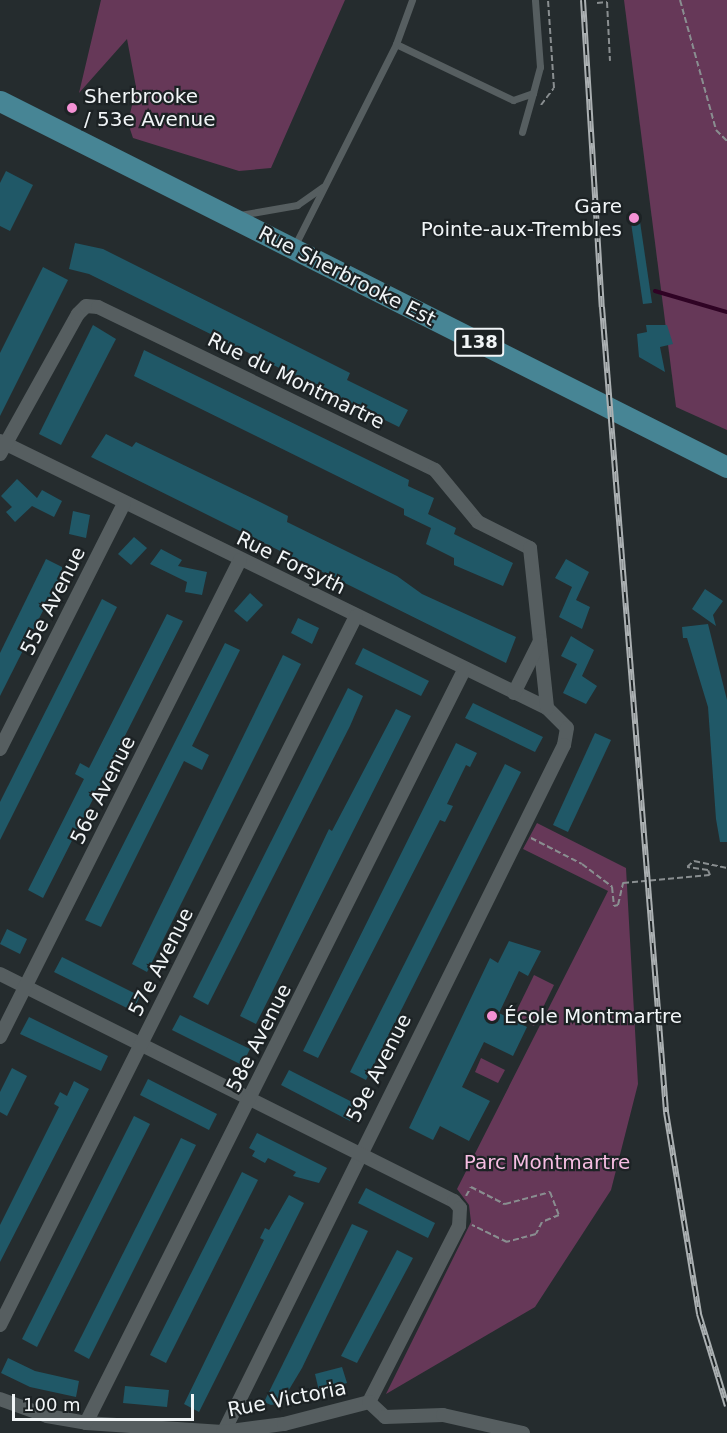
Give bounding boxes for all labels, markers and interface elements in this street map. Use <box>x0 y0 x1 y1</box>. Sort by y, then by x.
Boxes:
place label: Sherbrooke / 53e Avenue <box>84 84 216 131</box>
marker: Sherbrooke / 53e Avenue <box>65 101 79 115</box>
place label: Gare Pointe-aux-Trembles <box>421 195 622 242</box>
marker: Gare Pointe-aux-Trembles <box>627 211 641 225</box>
street label: Rue Sherbrooke Est <box>254 221 440 331</box>
road number: 138 <box>454 327 504 357</box>
street label: Rue du Montmartre <box>204 328 388 434</box>
street label: Rue Forsyth <box>233 526 349 600</box>
street label: 55e Avenue <box>15 543 91 659</box>
street label: 56e Avenue <box>65 732 141 848</box>
street label: 57e Avenue <box>123 904 199 1020</box>
street label: 58e Avenue <box>221 980 297 1096</box>
place label: École Montmartre <box>504 1004 682 1028</box>
marker: École Montmartre <box>485 1009 499 1023</box>
street label: 59e Avenue <box>341 1010 417 1126</box>
park label: Parc Montmartre <box>464 1150 630 1174</box>
street label: Rue Victoria <box>226 1376 348 1422</box>
scale bar <box>15 1382 196 1420</box>
text: 100 m <box>23 1394 81 1415</box>

